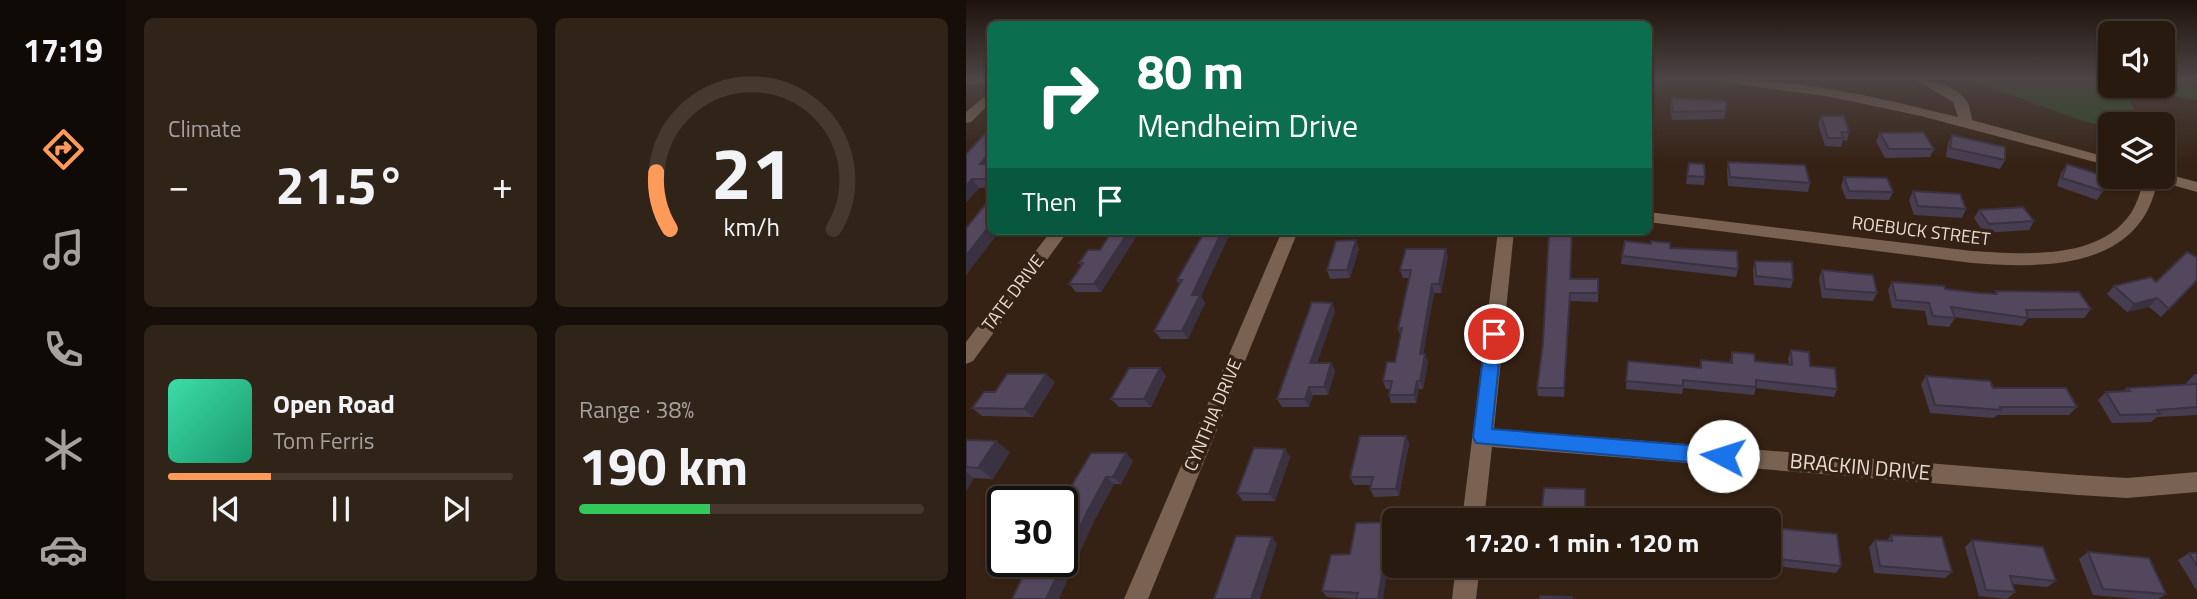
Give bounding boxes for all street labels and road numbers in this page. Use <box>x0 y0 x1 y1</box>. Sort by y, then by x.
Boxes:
street label: ROEBUCK STREET <box>1850 209 1992 252</box>
street label: TATE DRIVE <box>975 249 1050 337</box>
street label: CYNTHIA DRIVE <box>1177 354 1248 475</box>
street label: BRACKIN DRIVE <box>1789 444 1932 488</box>

